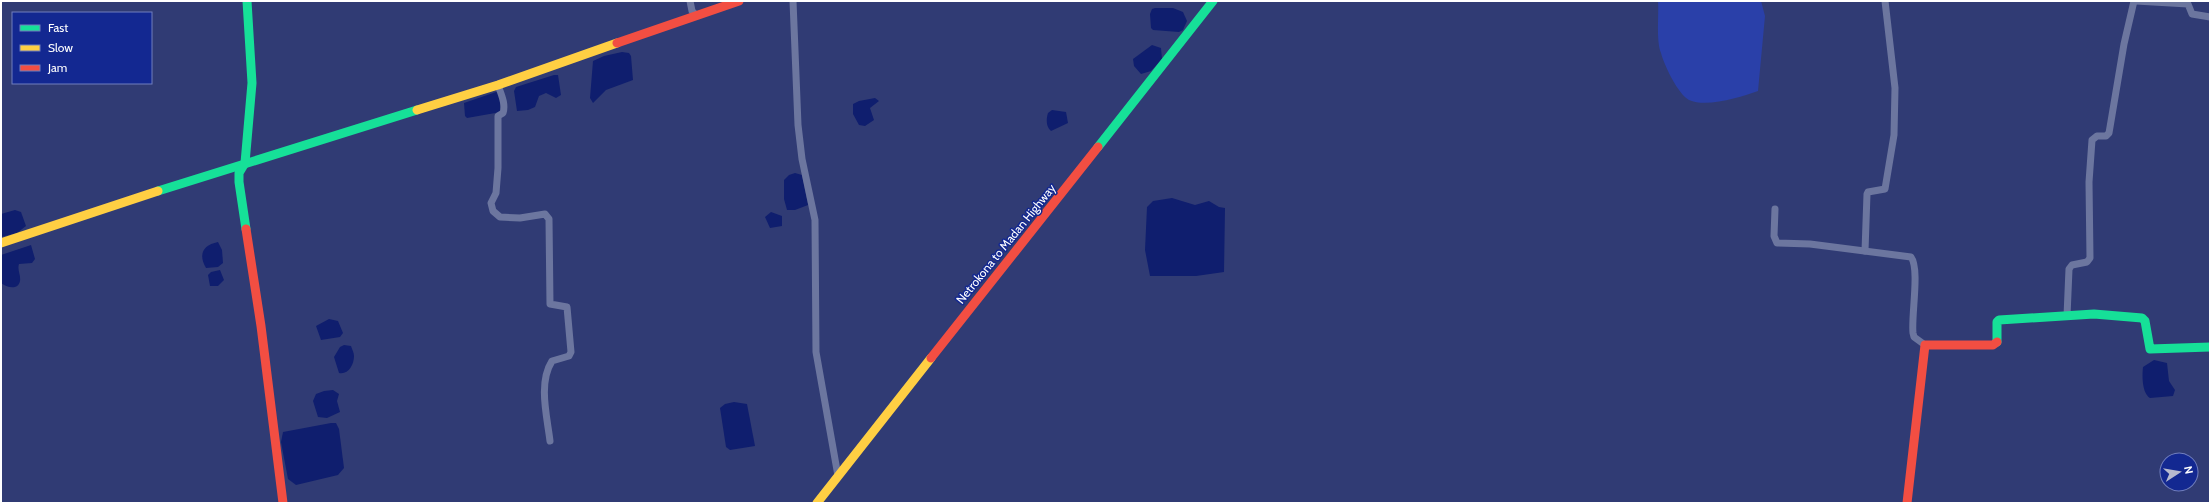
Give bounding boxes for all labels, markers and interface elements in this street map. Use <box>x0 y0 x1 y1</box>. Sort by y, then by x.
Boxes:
legend <box>12 12 152 84</box>
text: Fast <box>48 20 68 35</box>
text: Slow <box>48 40 73 55</box>
text: Jam <box>47 60 67 75</box>
street label: Netrokona to Madan Highway <box>953 181 1059 307</box>
north arrow <box>2159 452 2199 492</box>
text: N <box>2181 465 2196 475</box>

